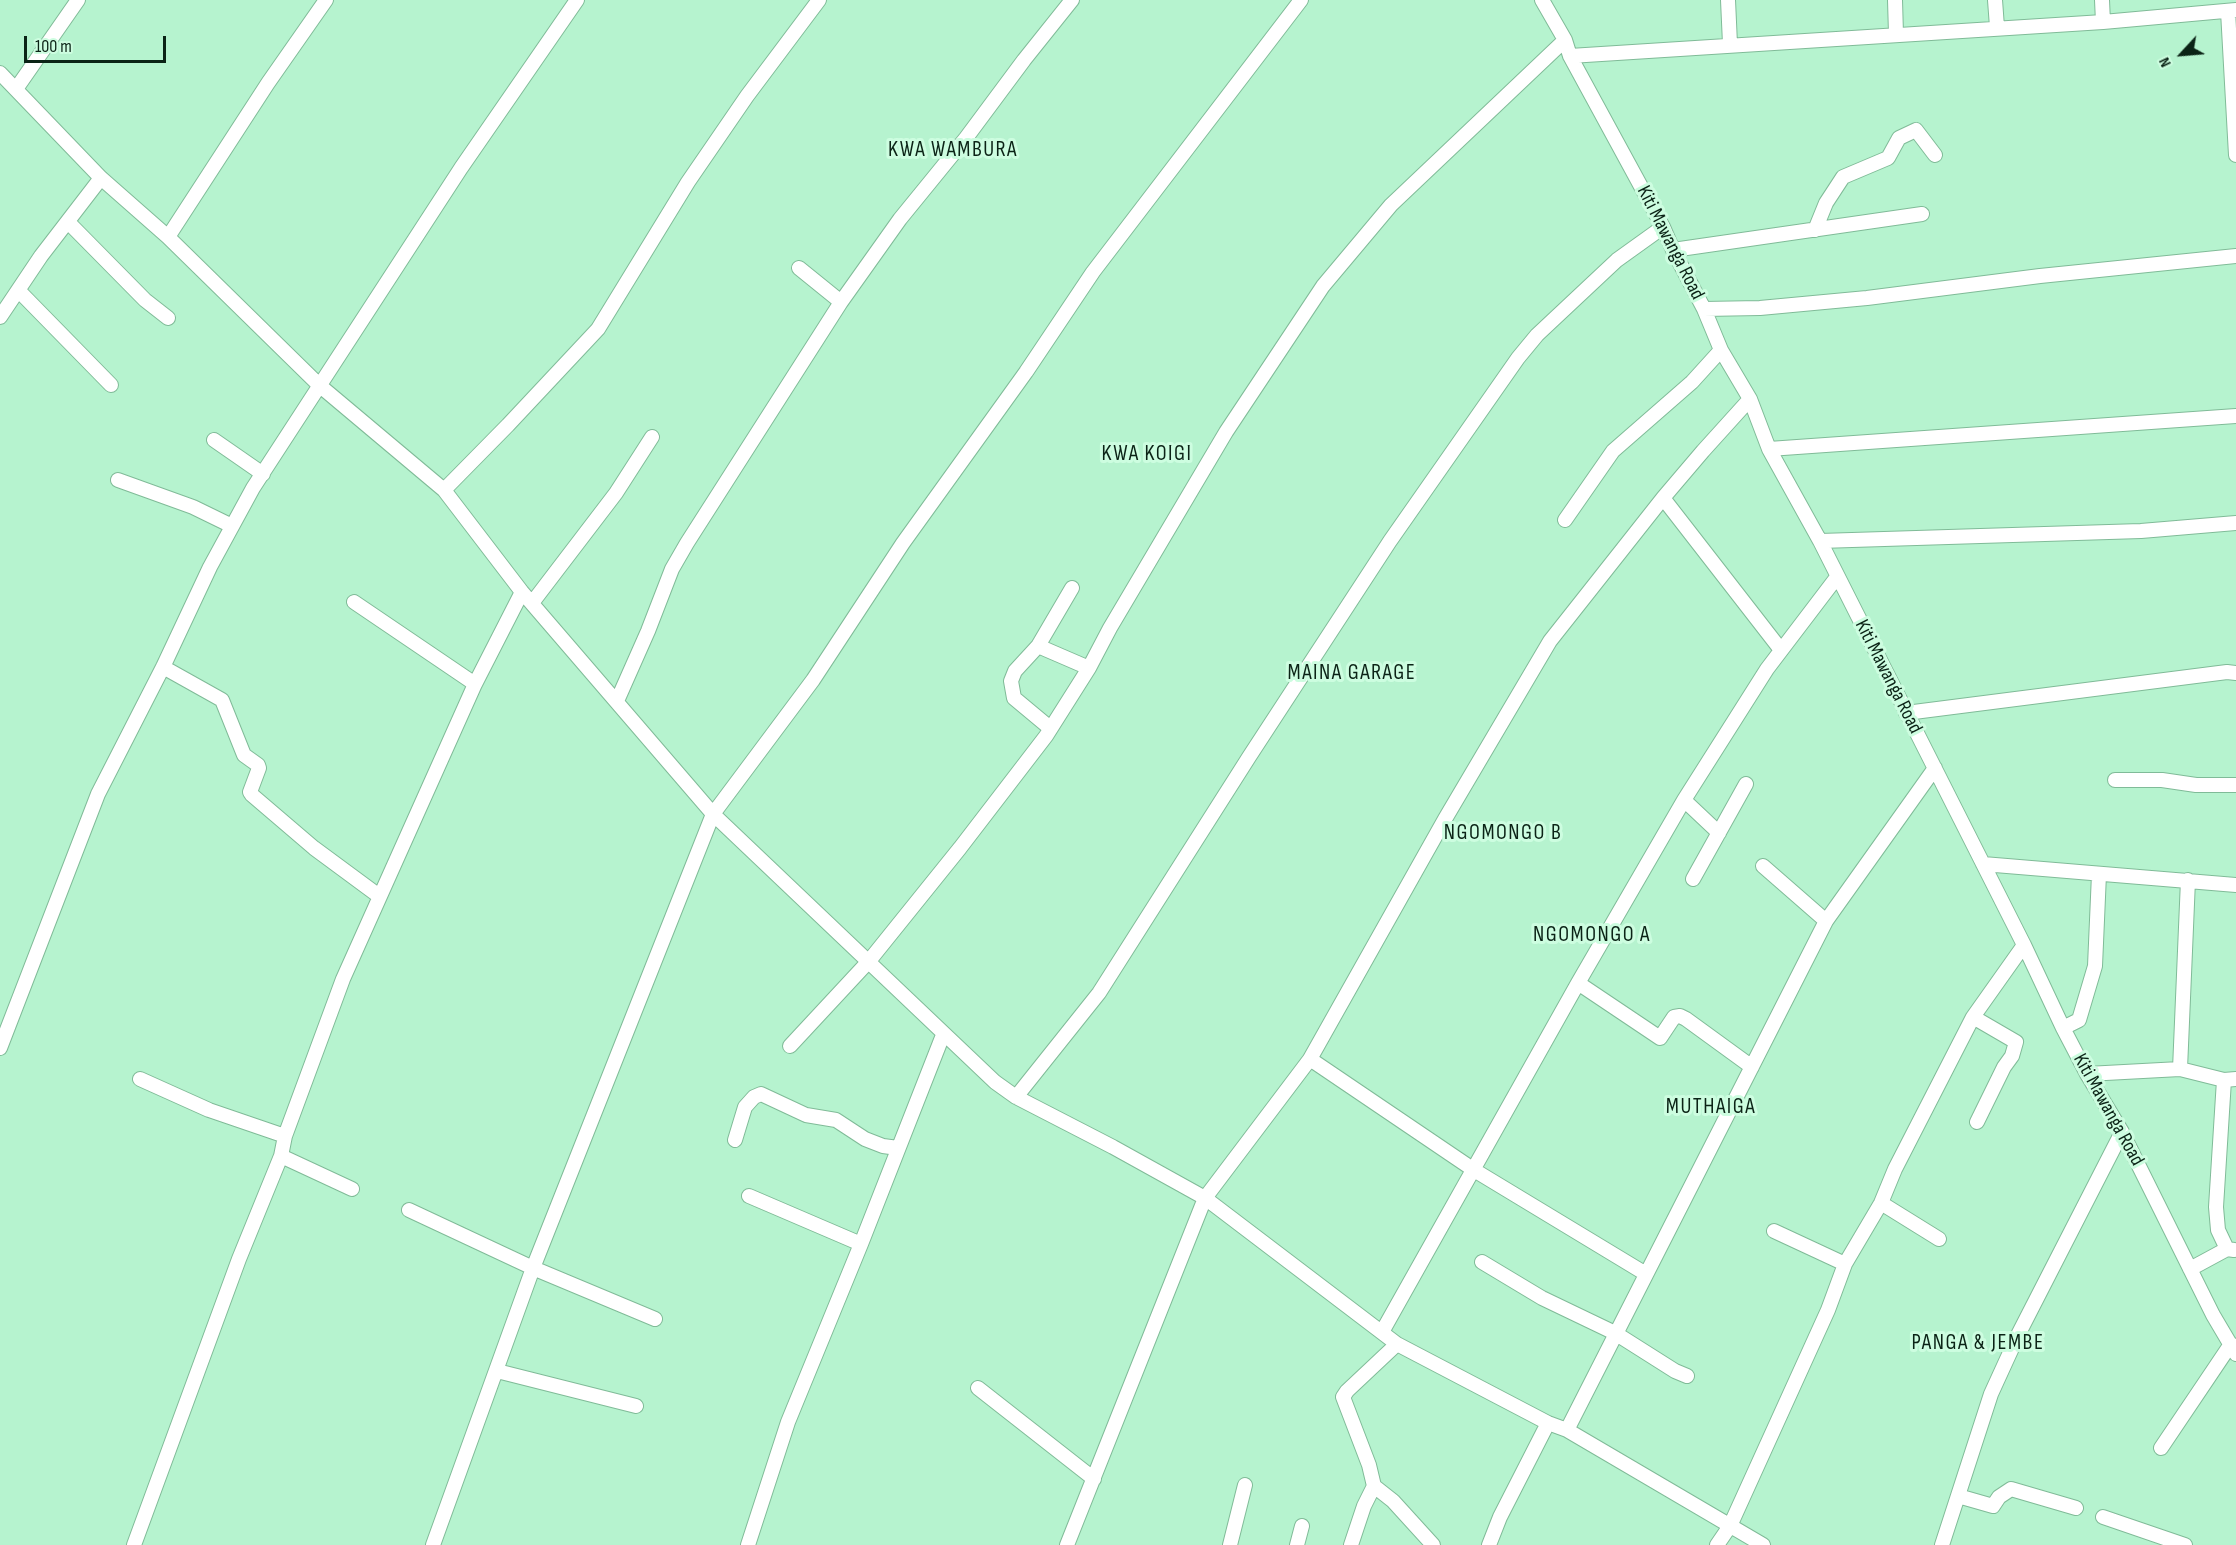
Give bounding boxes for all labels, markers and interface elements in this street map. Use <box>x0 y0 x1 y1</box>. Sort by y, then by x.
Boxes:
scale bar <box>27 24 170 62</box>
north arrow <box>2152 24 2212 84</box>
text: 100 m <box>35 36 72 57</box>
text: N <box>2155 54 2176 70</box>
district label: KWA WAMBURA <box>888 137 1018 163</box>
street label: Kiti Mawanga Road <box>1631 182 1709 304</box>
district label: KWA KOIGI <box>1102 441 1192 467</box>
street label: Kiti Mawanga Road <box>1849 616 1927 738</box>
district label: MAINA GARAGE <box>1288 660 1416 686</box>
district label: NGOMONGO B <box>1444 820 1562 846</box>
district label: NGOMONGO A <box>1533 922 1651 948</box>
street label: Kiti Mawanga Road <box>2067 1050 2149 1170</box>
district label: MUTHAIGA <box>1666 1094 1756 1120</box>
district label: PANGA & JEMBE <box>1912 1330 2044 1356</box>

